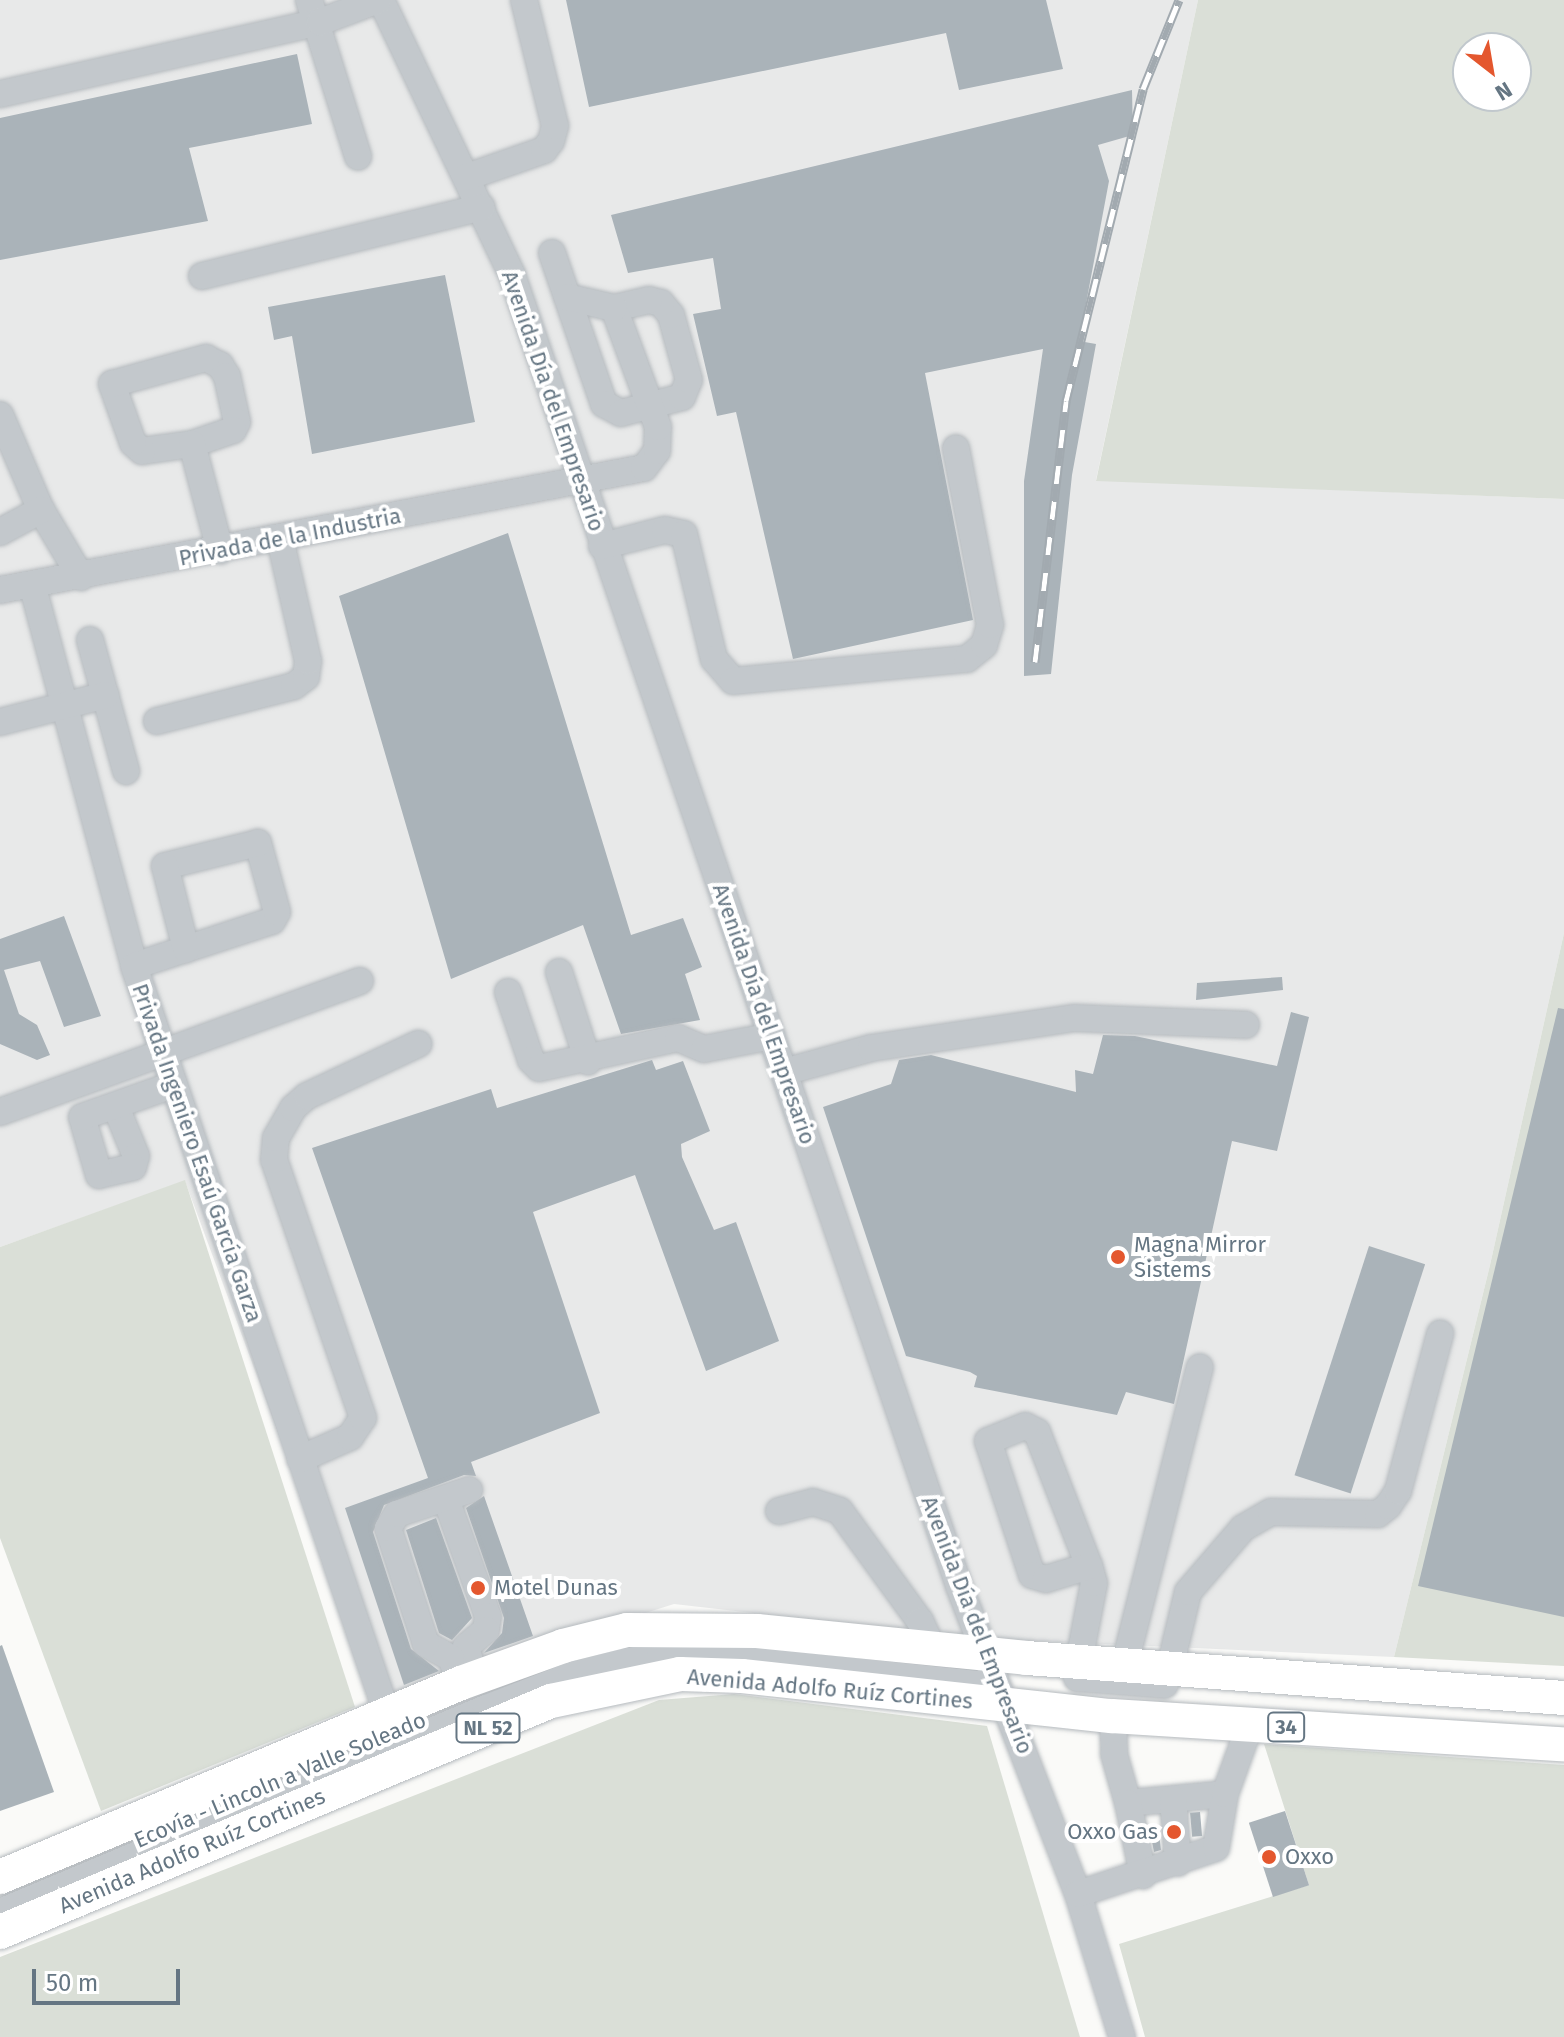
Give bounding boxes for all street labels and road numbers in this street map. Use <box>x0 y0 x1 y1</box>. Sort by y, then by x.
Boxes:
street label: Avenida Día del Empresario <box>496 267 610 535</box>
street label: Privada de la Industria <box>177 503 403 571</box>
street label: Avenida Día del Empresario <box>707 880 821 1148</box>
street label: Privada Ingeniero Esaú García Garza <box>127 980 267 1326</box>
street label: Avenida Día del Empresario <box>916 1492 1038 1758</box>
street label: Avenida Adolfo Ruíz Cortines <box>686 1663 974 1715</box>
street label: Ecovía - Lincoln a Valle Soleado <box>130 1706 430 1854</box>
road number: 34 <box>1266 1711 1306 1743</box>
road number: NL 52 <box>454 1712 522 1744</box>
street label: Avenida Adolfo Ruíz Cortines <box>55 1783 329 1919</box>

